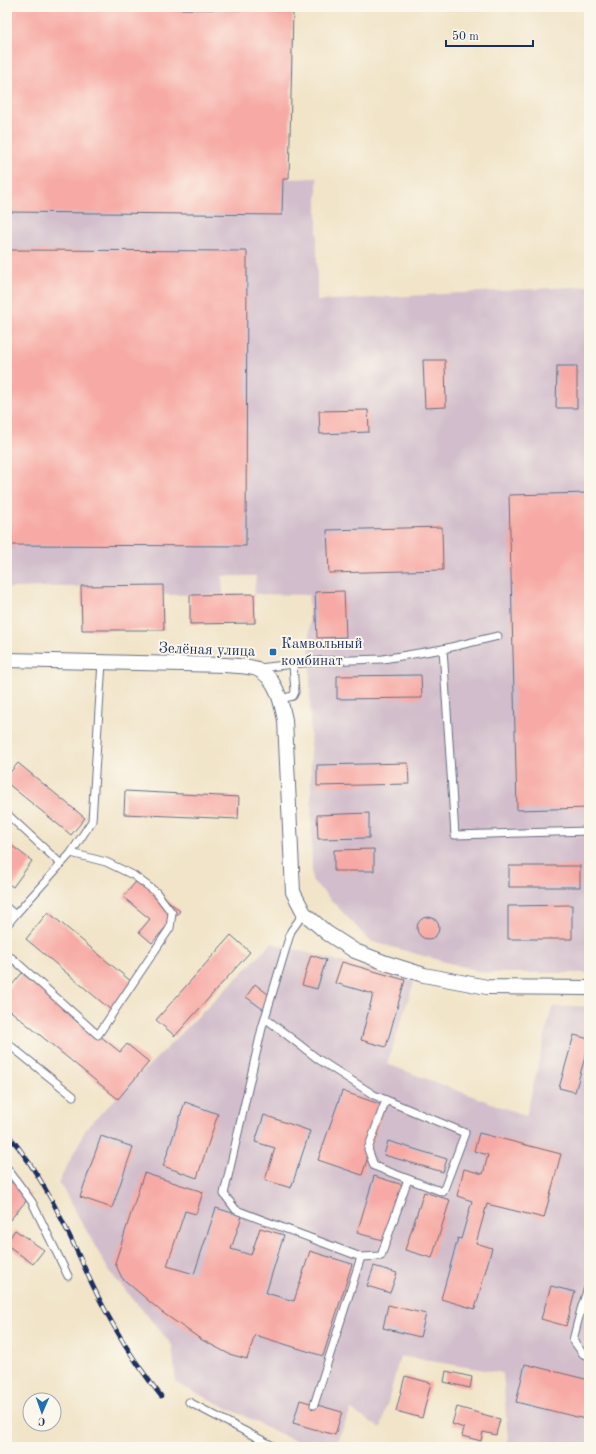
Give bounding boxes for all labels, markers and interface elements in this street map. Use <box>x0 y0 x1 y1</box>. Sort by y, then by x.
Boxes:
scale bar <box>446 22 533 48</box>
text: 50 m <box>452 30 479 43</box>
place label: Камвольный комбинат <box>281 637 363 669</box>
street label: Зелёная улица <box>158 641 256 660</box>
marker: Камвольный комбинат <box>268 647 278 657</box>
north arrow <box>22 1392 62 1432</box>
text: С <box>38 1415 46 1426</box>

